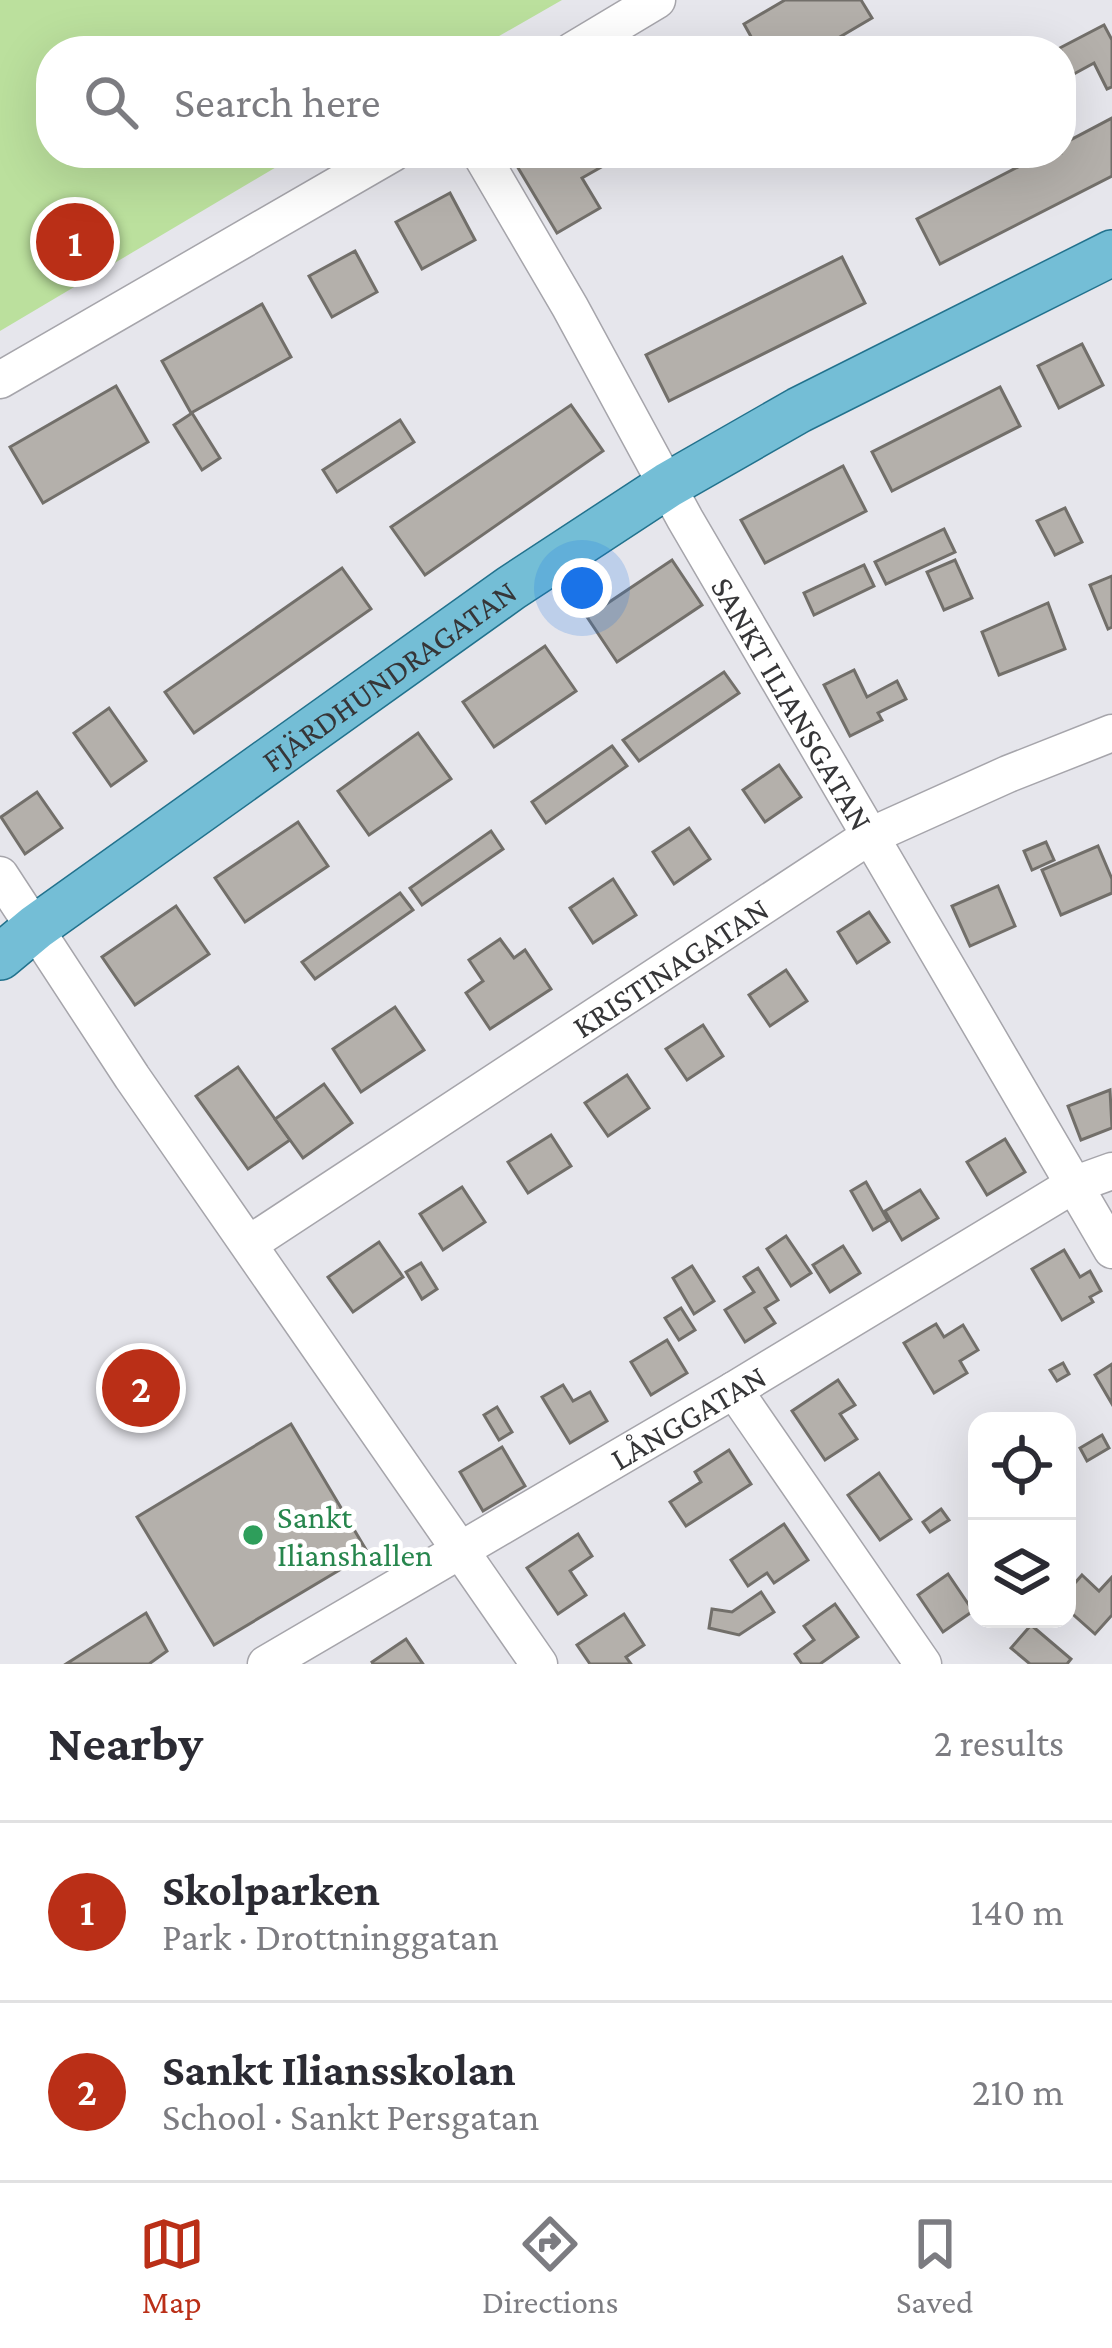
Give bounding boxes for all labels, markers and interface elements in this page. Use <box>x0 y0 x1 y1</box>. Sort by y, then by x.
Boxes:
search box <box>36 36 1076 168</box>
icon: search <box>78 69 144 135</box>
text: Search here <box>174 77 381 127</box>
pin: 1 <box>36 197 114 287</box>
your location <box>552 558 612 618</box>
street label: SANKT ILIANSGATAN <box>704 570 881 837</box>
street label: FJÄRDHUNDRAGATAN <box>254 572 523 779</box>
street label: KRISTINAGATAN <box>565 889 775 1045</box>
pin: 2 <box>102 1343 180 1433</box>
street label: LÅNGGATAN <box>604 1357 772 1477</box>
map controls <box>968 1412 1076 1628</box>
button: locate <box>968 1412 1076 1520</box>
place label: Sankt Ilianshallen <box>277 1498 433 1573</box>
button: layers <box>968 1520 1076 1628</box>
marker: Sankt Ilianshallen <box>240 1522 266 1548</box>
text: Nearby <box>48 1714 203 1771</box>
text: 2 results <box>934 1721 1064 1764</box>
text: Skolparken <box>162 1865 380 1915</box>
text: 1 <box>80 1890 94 1933</box>
text: 140 m <box>970 1890 1064 1933</box>
text: Park · Drottninggatan <box>162 1915 499 1958</box>
text: Sankt Iliansskolan <box>162 2045 516 2095</box>
text: 2 <box>77 2070 97 2113</box>
text: 210 m <box>972 2070 1064 2113</box>
text: School · Sankt Persgatan <box>162 2095 540 2138</box>
tab: Map <box>139 2211 205 2320</box>
tab: Directions <box>482 2211 619 2320</box>
tab: Saved <box>896 2211 973 2320</box>

